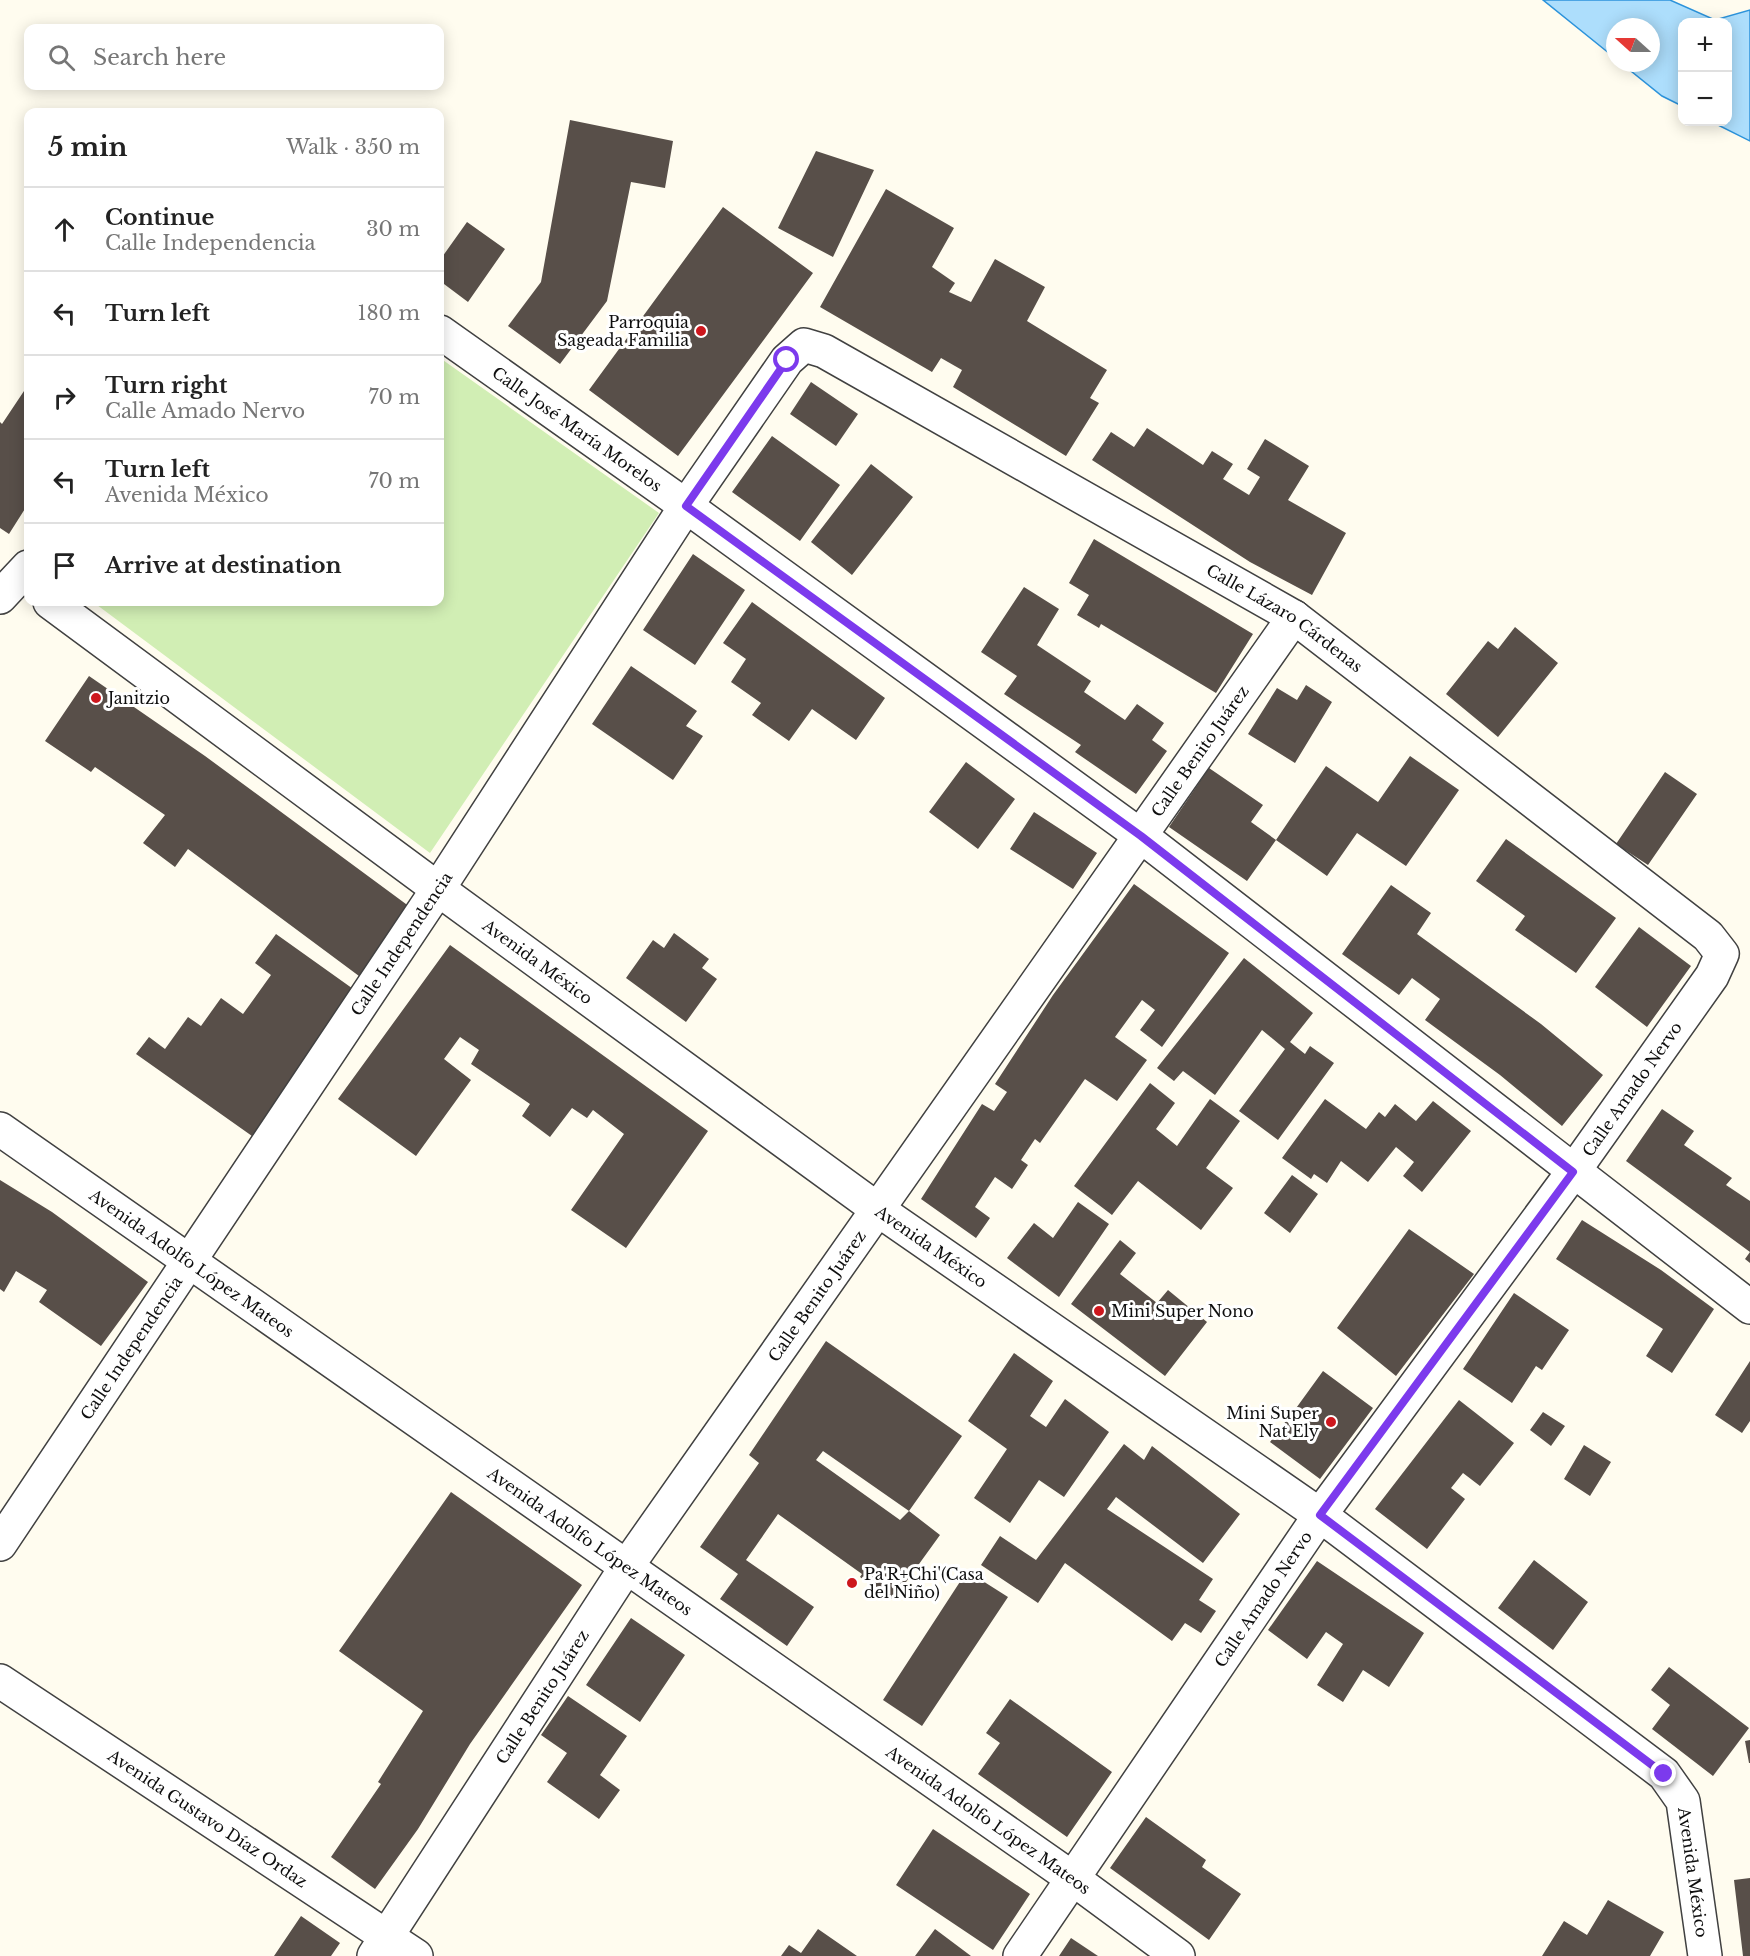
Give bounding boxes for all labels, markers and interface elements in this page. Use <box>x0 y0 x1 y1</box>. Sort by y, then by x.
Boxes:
north arrow <box>1606 18 1660 72</box>
map controls <box>1678 18 1732 126</box>
button: + <box>1678 18 1732 72</box>
search box <box>24 24 444 90</box>
icon: search <box>45 41 78 74</box>
text: Search here <box>93 44 226 71</box>
button: − <box>1678 72 1732 126</box>
text: 5 min <box>48 131 127 163</box>
text: Walk · 350 m <box>286 135 420 159</box>
text: Continue <box>105 204 214 231</box>
icon: ahead <box>48 213 81 246</box>
text: 30 m <box>366 217 420 241</box>
text: Calle Independencia <box>105 231 316 255</box>
icon: left <box>48 297 81 330</box>
text: Turn left <box>105 300 210 327</box>
text: 180 m <box>357 301 420 325</box>
place label: Parroquia Sageada Familia <box>557 312 689 350</box>
marker: Parroquia Sageada Familia <box>694 324 708 338</box>
route start <box>773 346 799 372</box>
street label: Calle José María Morelos <box>488 362 666 496</box>
text: Turn right <box>105 372 227 399</box>
icon: right <box>48 381 81 414</box>
text: 70 m <box>368 385 420 409</box>
text: Calle Amado Nervo <box>105 399 305 423</box>
text: Turn left <box>105 456 210 483</box>
icon: left <box>48 465 81 498</box>
text: 70 m <box>368 469 420 493</box>
text: Avenida México <box>105 483 269 507</box>
icon: arrive <box>48 549 81 582</box>
text: Arrive at destination <box>105 552 342 579</box>
street label: Calle Lázaro Cárdenas <box>1203 560 1367 676</box>
street label: Calle Benito Juárez <box>1147 681 1253 821</box>
place label: Janitzio <box>106 688 170 708</box>
marker: Janitzio <box>89 691 103 705</box>
street label: Calle Independencia <box>346 868 456 1019</box>
street label: Avenida México <box>478 914 597 1008</box>
street label: Calle Amado Nervo <box>1578 1018 1686 1160</box>
street label: Avenida Adolfo López Mateos <box>85 1184 298 1341</box>
street label: Avenida México <box>871 1201 991 1292</box>
street label: Calle Benito Juárez <box>764 1226 870 1366</box>
street label: Calle Independencia <box>76 1272 186 1423</box>
place label: Mini Super Nono <box>1111 1301 1254 1321</box>
marker: Mini Super Nono <box>1092 1304 1106 1318</box>
place label: Mini Super Nat Ely <box>1226 1403 1320 1441</box>
marker: Mini Super Nat Ely <box>1324 1415 1338 1429</box>
street label: Avenida Adolfo López Mateos <box>483 1462 696 1620</box>
street label: Calle Amado Nervo <box>1210 1527 1316 1671</box>
place label: Pa'R+Chi'(Casa del Niño) <box>864 1564 984 1602</box>
marker: Pa'R+Chi'(Casa del Niño) <box>845 1576 859 1590</box>
street label: Calle Benito Juárez <box>491 1626 593 1768</box>
street label: Avenida Adolfo López Mateos <box>882 1741 1095 1898</box>
street label: Avenida Gustavo Díaz Ordaz <box>103 1745 311 1891</box>
route end <box>1650 1760 1676 1786</box>
street label: Avenida México <box>1674 1805 1712 1939</box>

